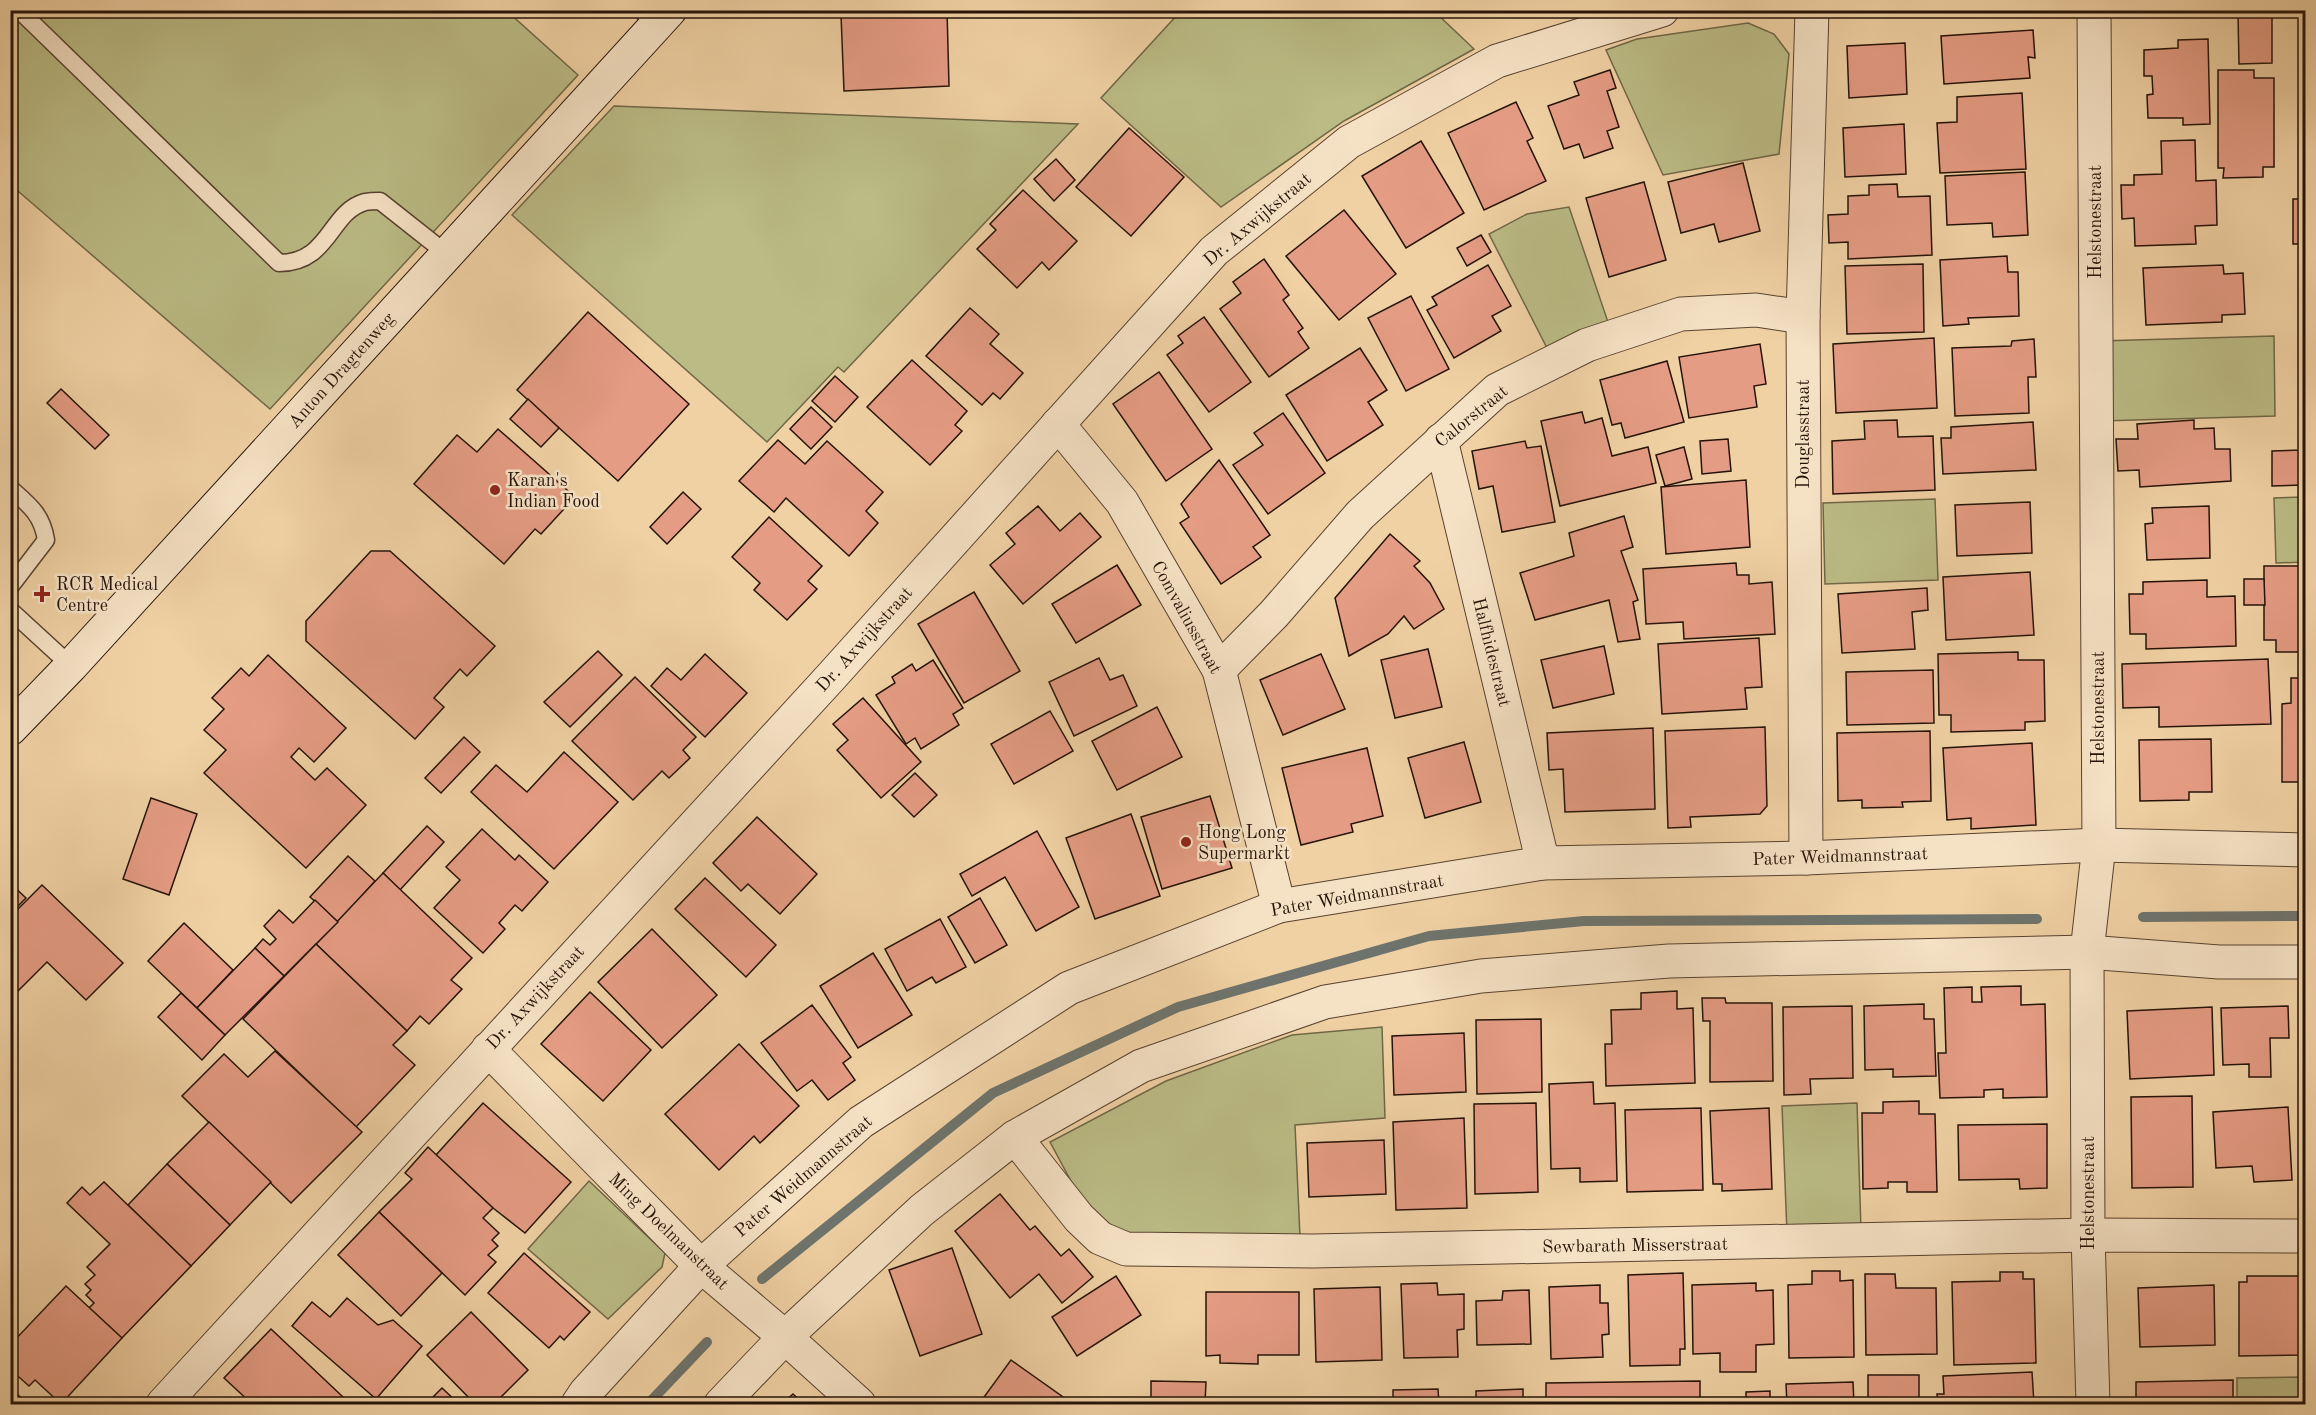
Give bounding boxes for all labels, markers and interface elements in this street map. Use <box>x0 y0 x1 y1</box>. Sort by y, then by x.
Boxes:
street label: Helstonestraat <box>2087 165 2105 279</box>
street label: Dr. Axwijkstraat <box>1200 170 1315 270</box>
street label: Anton Dragtenweg <box>285 309 398 432</box>
street label: Douglasstraat <box>1795 379 1813 489</box>
street label: Calorstraat <box>1432 382 1511 451</box>
place label: Karan's Indian Food <box>507 472 600 511</box>
marker: Karan's Indian Food <box>488 483 502 497</box>
street label: Comvaliusstraat <box>1148 558 1225 677</box>
place label: RCR Medical Centre <box>56 576 158 615</box>
street label: Dr. Axwijkstraat <box>813 584 916 696</box>
marker: RCR Medical Centre <box>33 585 51 603</box>
street label: Halfhidestraat <box>1469 596 1513 709</box>
street label: Helstonestraat <box>2090 651 2108 765</box>
place label: Hong Long Supermarkt <box>1198 824 1290 863</box>
marker: Hong Long Supermarkt <box>1179 835 1193 849</box>
street label: Pater Weidmannstraat <box>1752 845 1928 869</box>
street label: Pater Weidmannstraat <box>1269 872 1445 920</box>
street label: Dr. Axwijkstraat <box>483 942 588 1053</box>
street label: Pater Weidmannstraat <box>731 1112 876 1241</box>
street label: Helstonestraat <box>2080 1136 2098 1250</box>
street label: Ming Doelmanstraat <box>605 1170 732 1293</box>
street label: Sewbarath Misserstraat <box>1542 1235 1728 1257</box>

